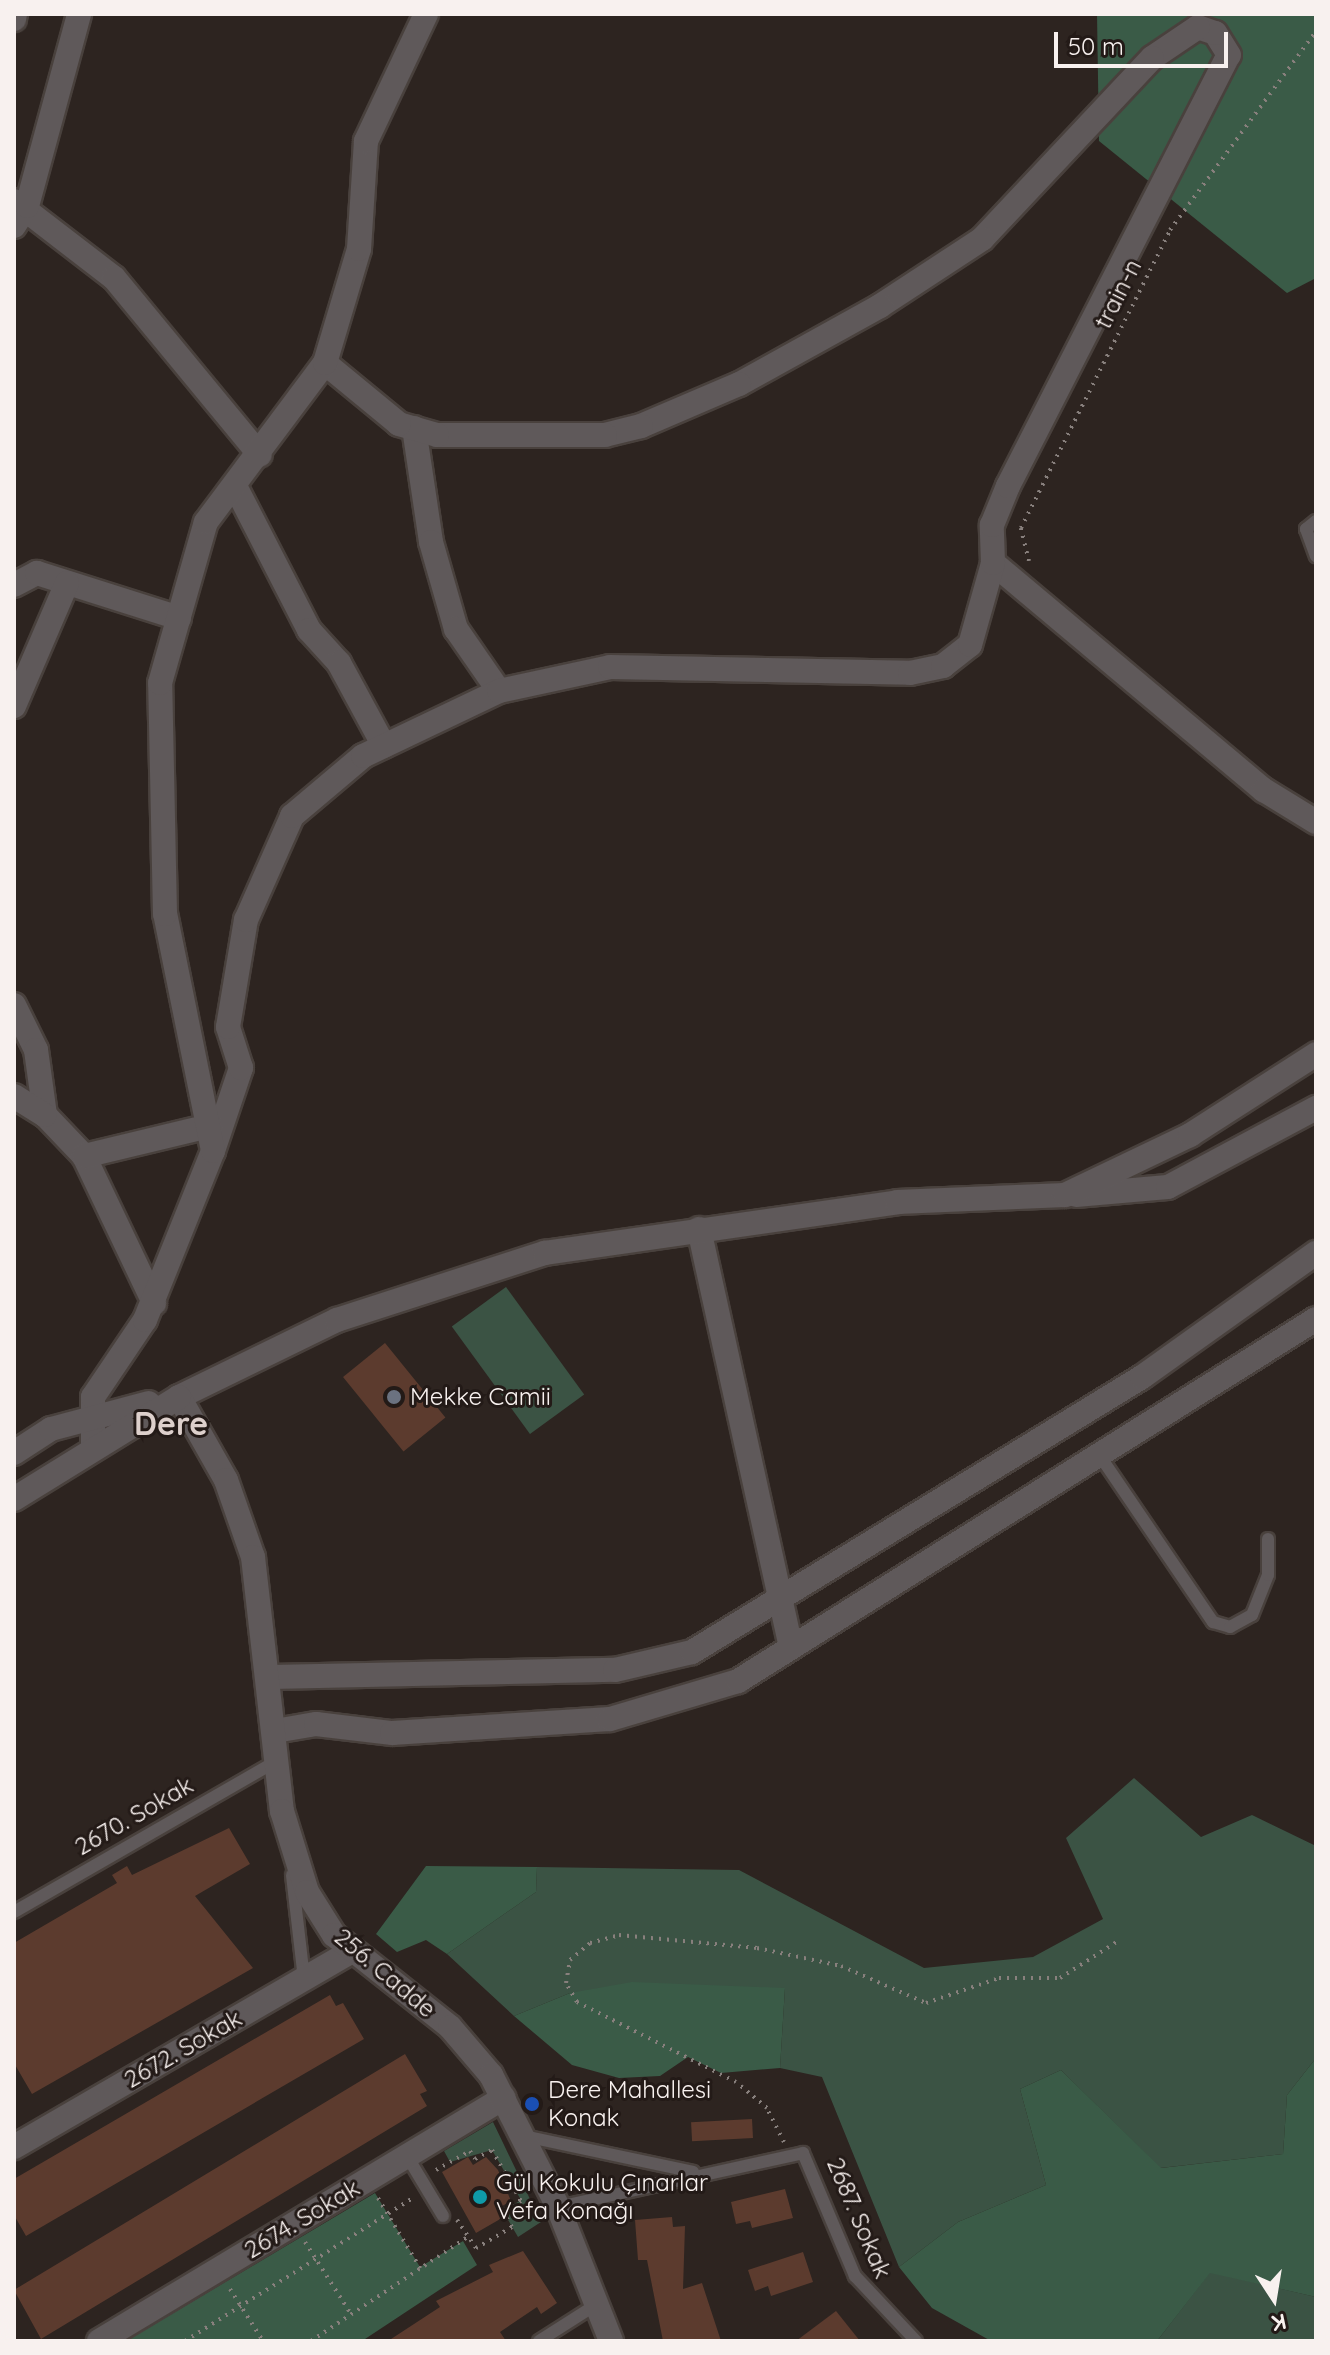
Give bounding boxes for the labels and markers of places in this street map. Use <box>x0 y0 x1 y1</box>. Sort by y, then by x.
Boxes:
place label: Mekke Camii <box>410 1383 551 1411</box>
marker: Mekke Camii <box>385 1388 403 1406</box>
place label: Dere Mahallesi Konak <box>548 2076 711 2132</box>
marker: Dere Mahallesi Konak <box>523 2095 541 2113</box>
place label: Gül Kokulu Çınarlar Vefa Konağı <box>496 2169 708 2225</box>
marker: Gül Kokulu Çınarlar Vefa Konağı <box>471 2188 489 2206</box>

